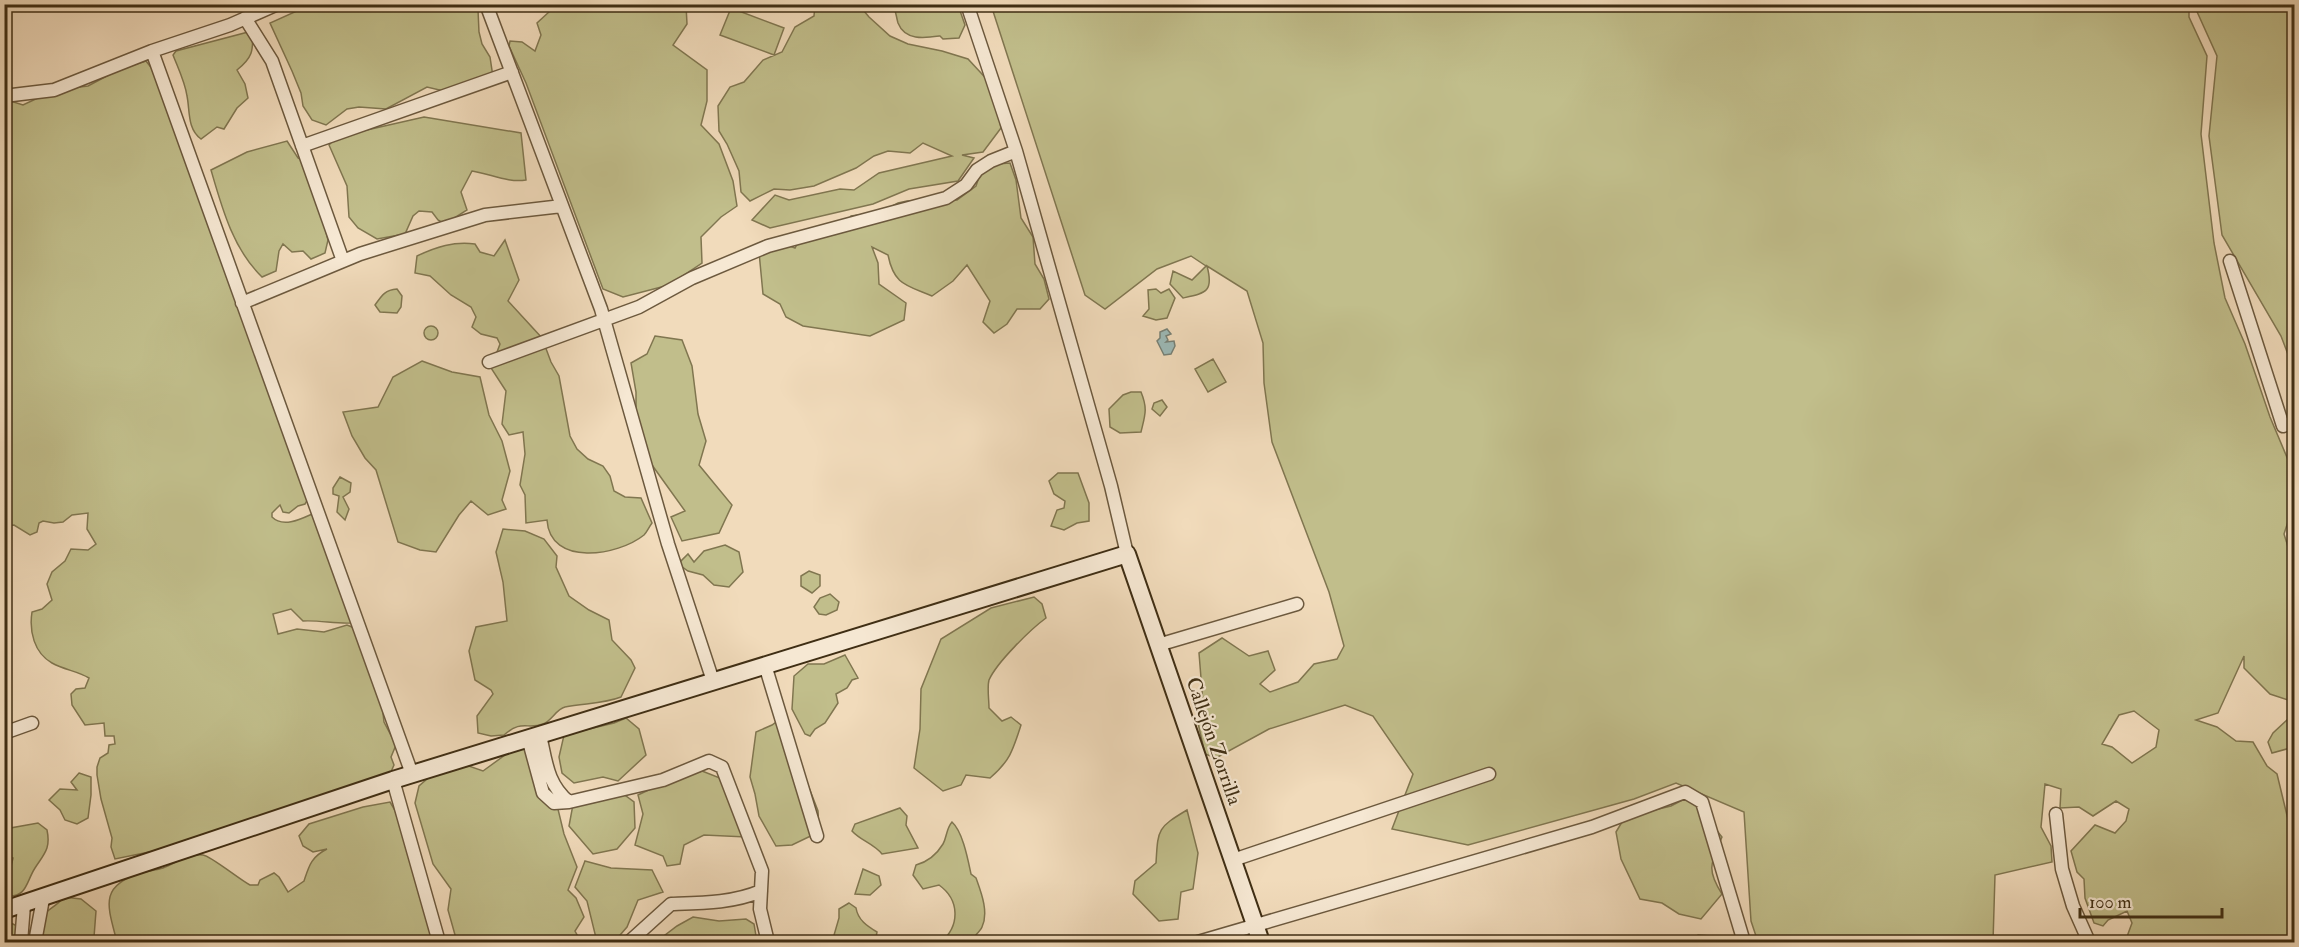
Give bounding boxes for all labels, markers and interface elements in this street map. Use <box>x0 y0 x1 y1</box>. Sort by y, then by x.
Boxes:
street label: Callejón Zorrilla <box>1180 674 1248 809</box>
scale bar <box>2080 881 2222 919</box>
text: 100 m <box>2089 891 2132 914</box>

